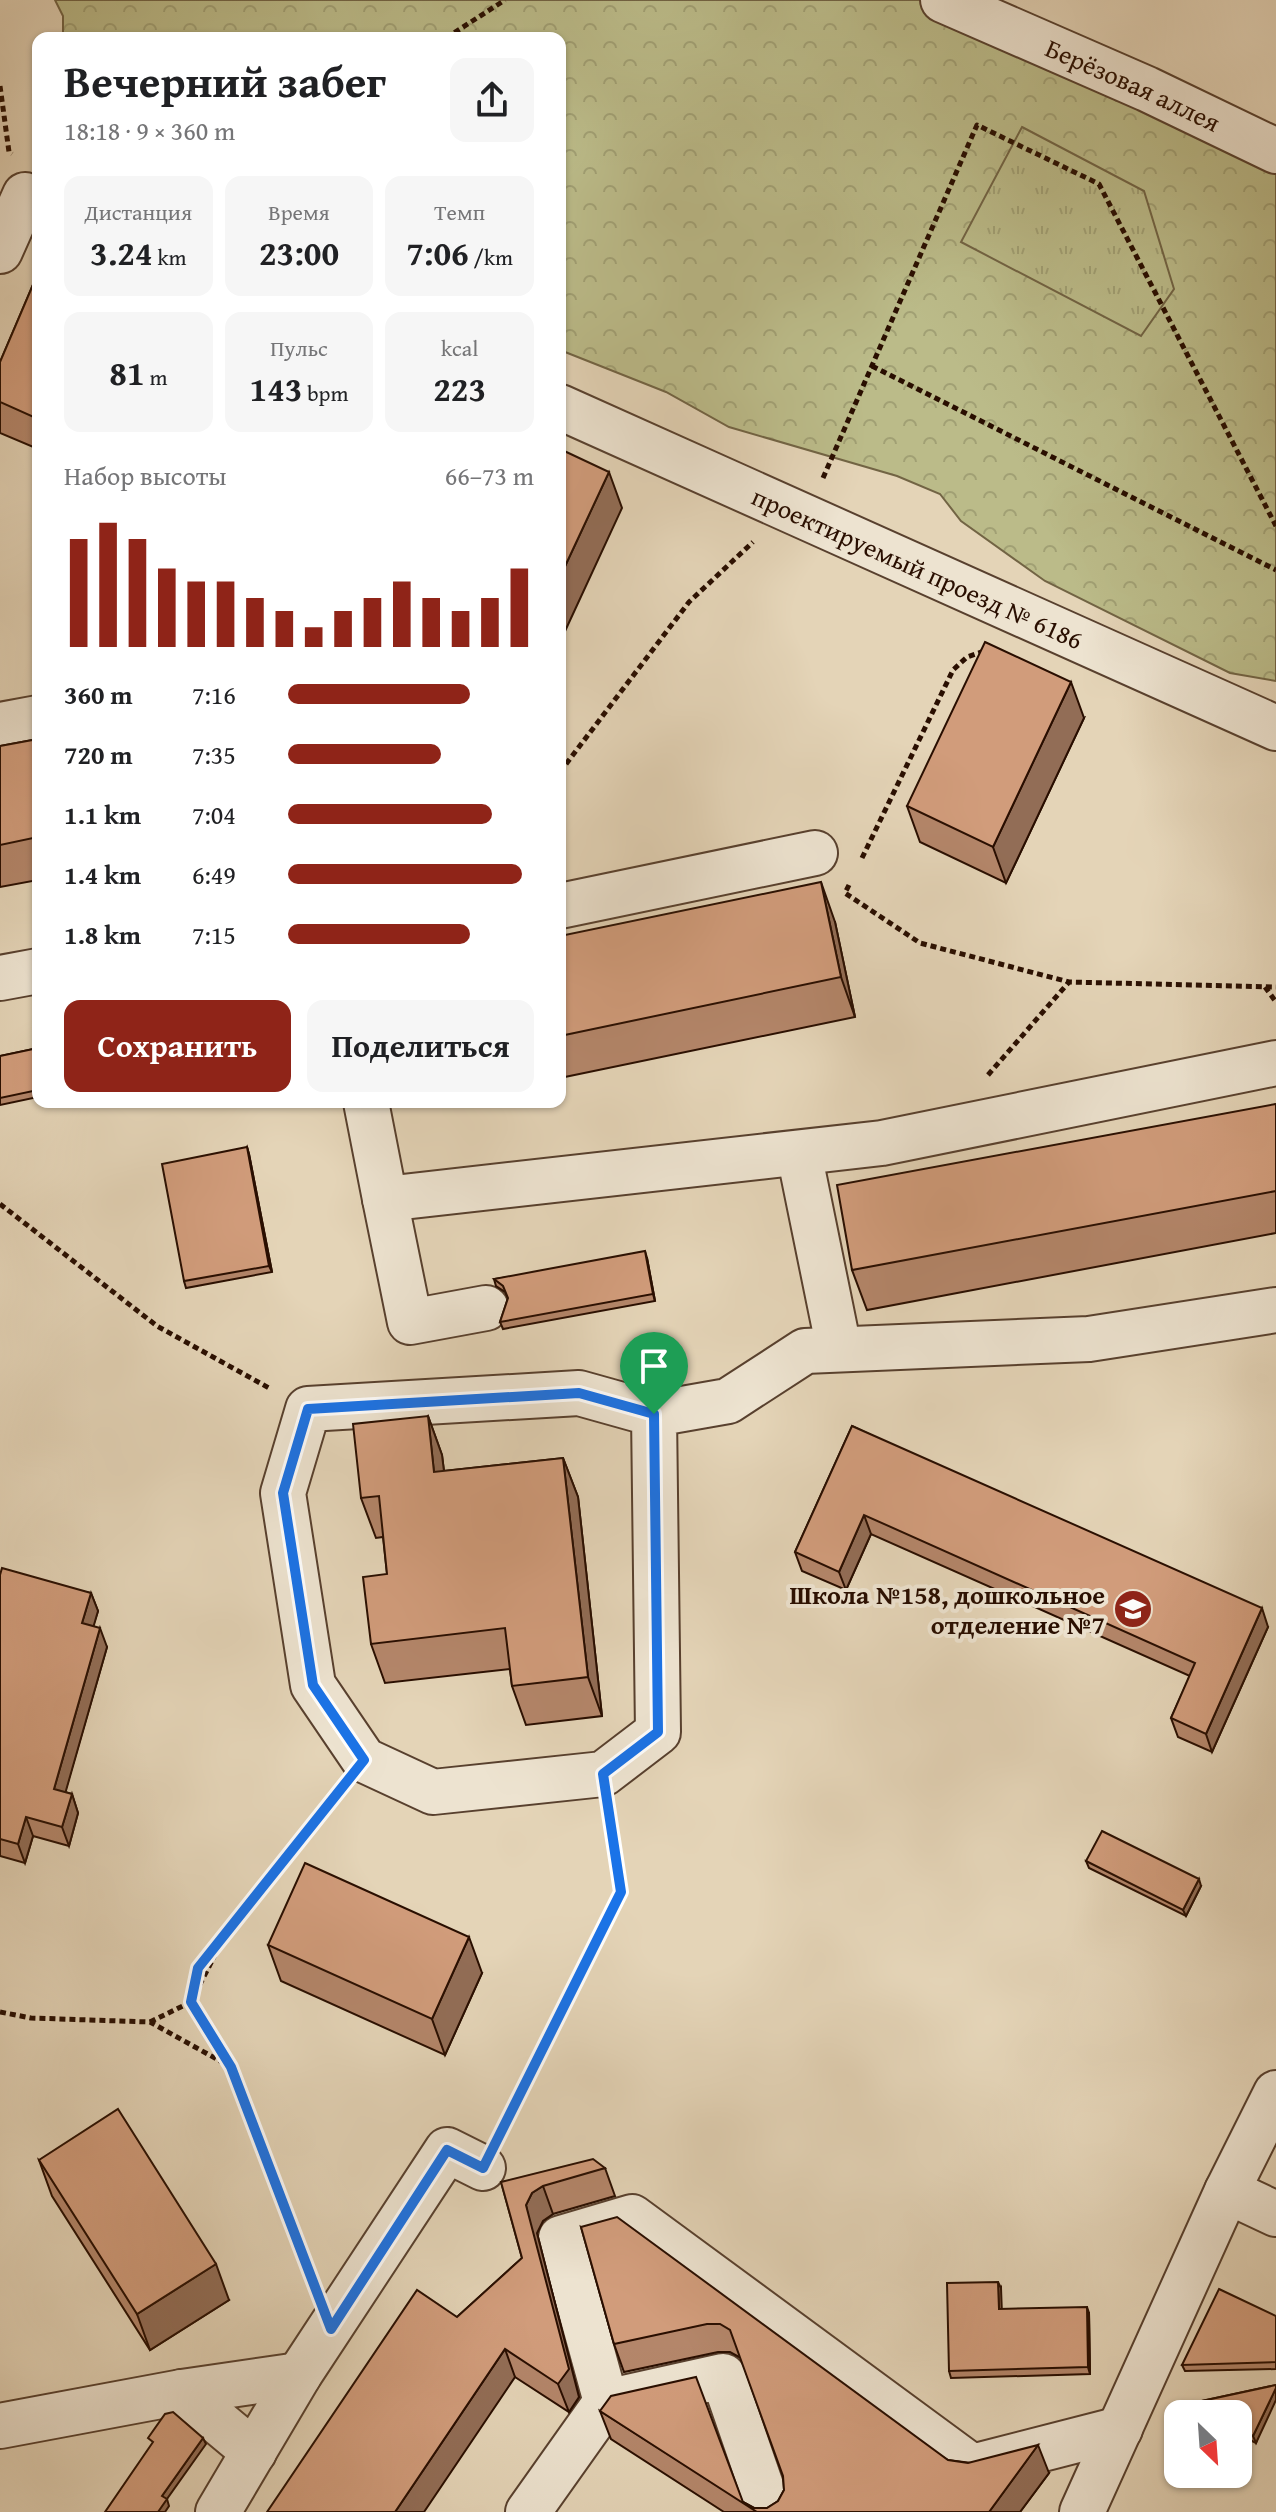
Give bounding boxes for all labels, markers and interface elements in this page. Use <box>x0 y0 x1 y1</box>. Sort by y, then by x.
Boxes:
street label: Берёзовая аллея <box>1040 28 1227 141</box>
text: Вечерний забег <box>64 49 386 113</box>
button: share <box>450 58 534 142</box>
text: 18:18 · 9 × 360 m <box>64 111 235 150</box>
text: Дистанция <box>85 196 192 228</box>
text: Время <box>268 196 330 228</box>
text: Темп <box>434 196 485 228</box>
text: 3.24 <box>90 228 153 277</box>
text: 23:00 <box>259 228 339 277</box>
text: 7:06 <box>406 228 469 277</box>
text: km <box>153 241 187 273</box>
text: /km <box>469 241 513 273</box>
text: Пульс <box>270 332 328 364</box>
text: kcal <box>441 332 478 364</box>
text: 81 <box>109 348 145 397</box>
text: m <box>145 361 167 393</box>
text: 143 <box>250 364 302 413</box>
text: 223 <box>433 364 486 413</box>
text: bpm <box>302 377 348 409</box>
text: Набор высоты <box>64 456 226 495</box>
text: 66–73 m <box>445 456 534 495</box>
street label: проектируемый проезд № 6186 <box>746 476 1090 659</box>
text: 360 m <box>64 675 132 714</box>
text: 7:16 <box>192 675 236 714</box>
text: 720 m <box>64 735 132 774</box>
text: 7:35 <box>192 735 236 774</box>
text: 1.1 km <box>64 795 141 834</box>
text: 7:04 <box>192 795 236 834</box>
text: 1.4 km <box>64 855 141 894</box>
text: 6:49 <box>192 855 236 894</box>
text: 1.8 km <box>64 915 141 954</box>
text: 7:15 <box>192 915 236 954</box>
button: Сохранить <box>64 1000 291 1092</box>
button: Поделиться <box>307 1000 534 1092</box>
pin <box>620 1332 688 1414</box>
icon: arrive <box>632 1344 676 1388</box>
place label: Школа №158, дошкольное отделение №7 <box>789 1575 1105 1644</box>
school or university icon: Школа №158, дошкольное отделение №7 <box>1112 1588 1154 1630</box>
north arrow <box>1164 2400 1252 2488</box>
map controls <box>1164 2400 1252 2488</box>

